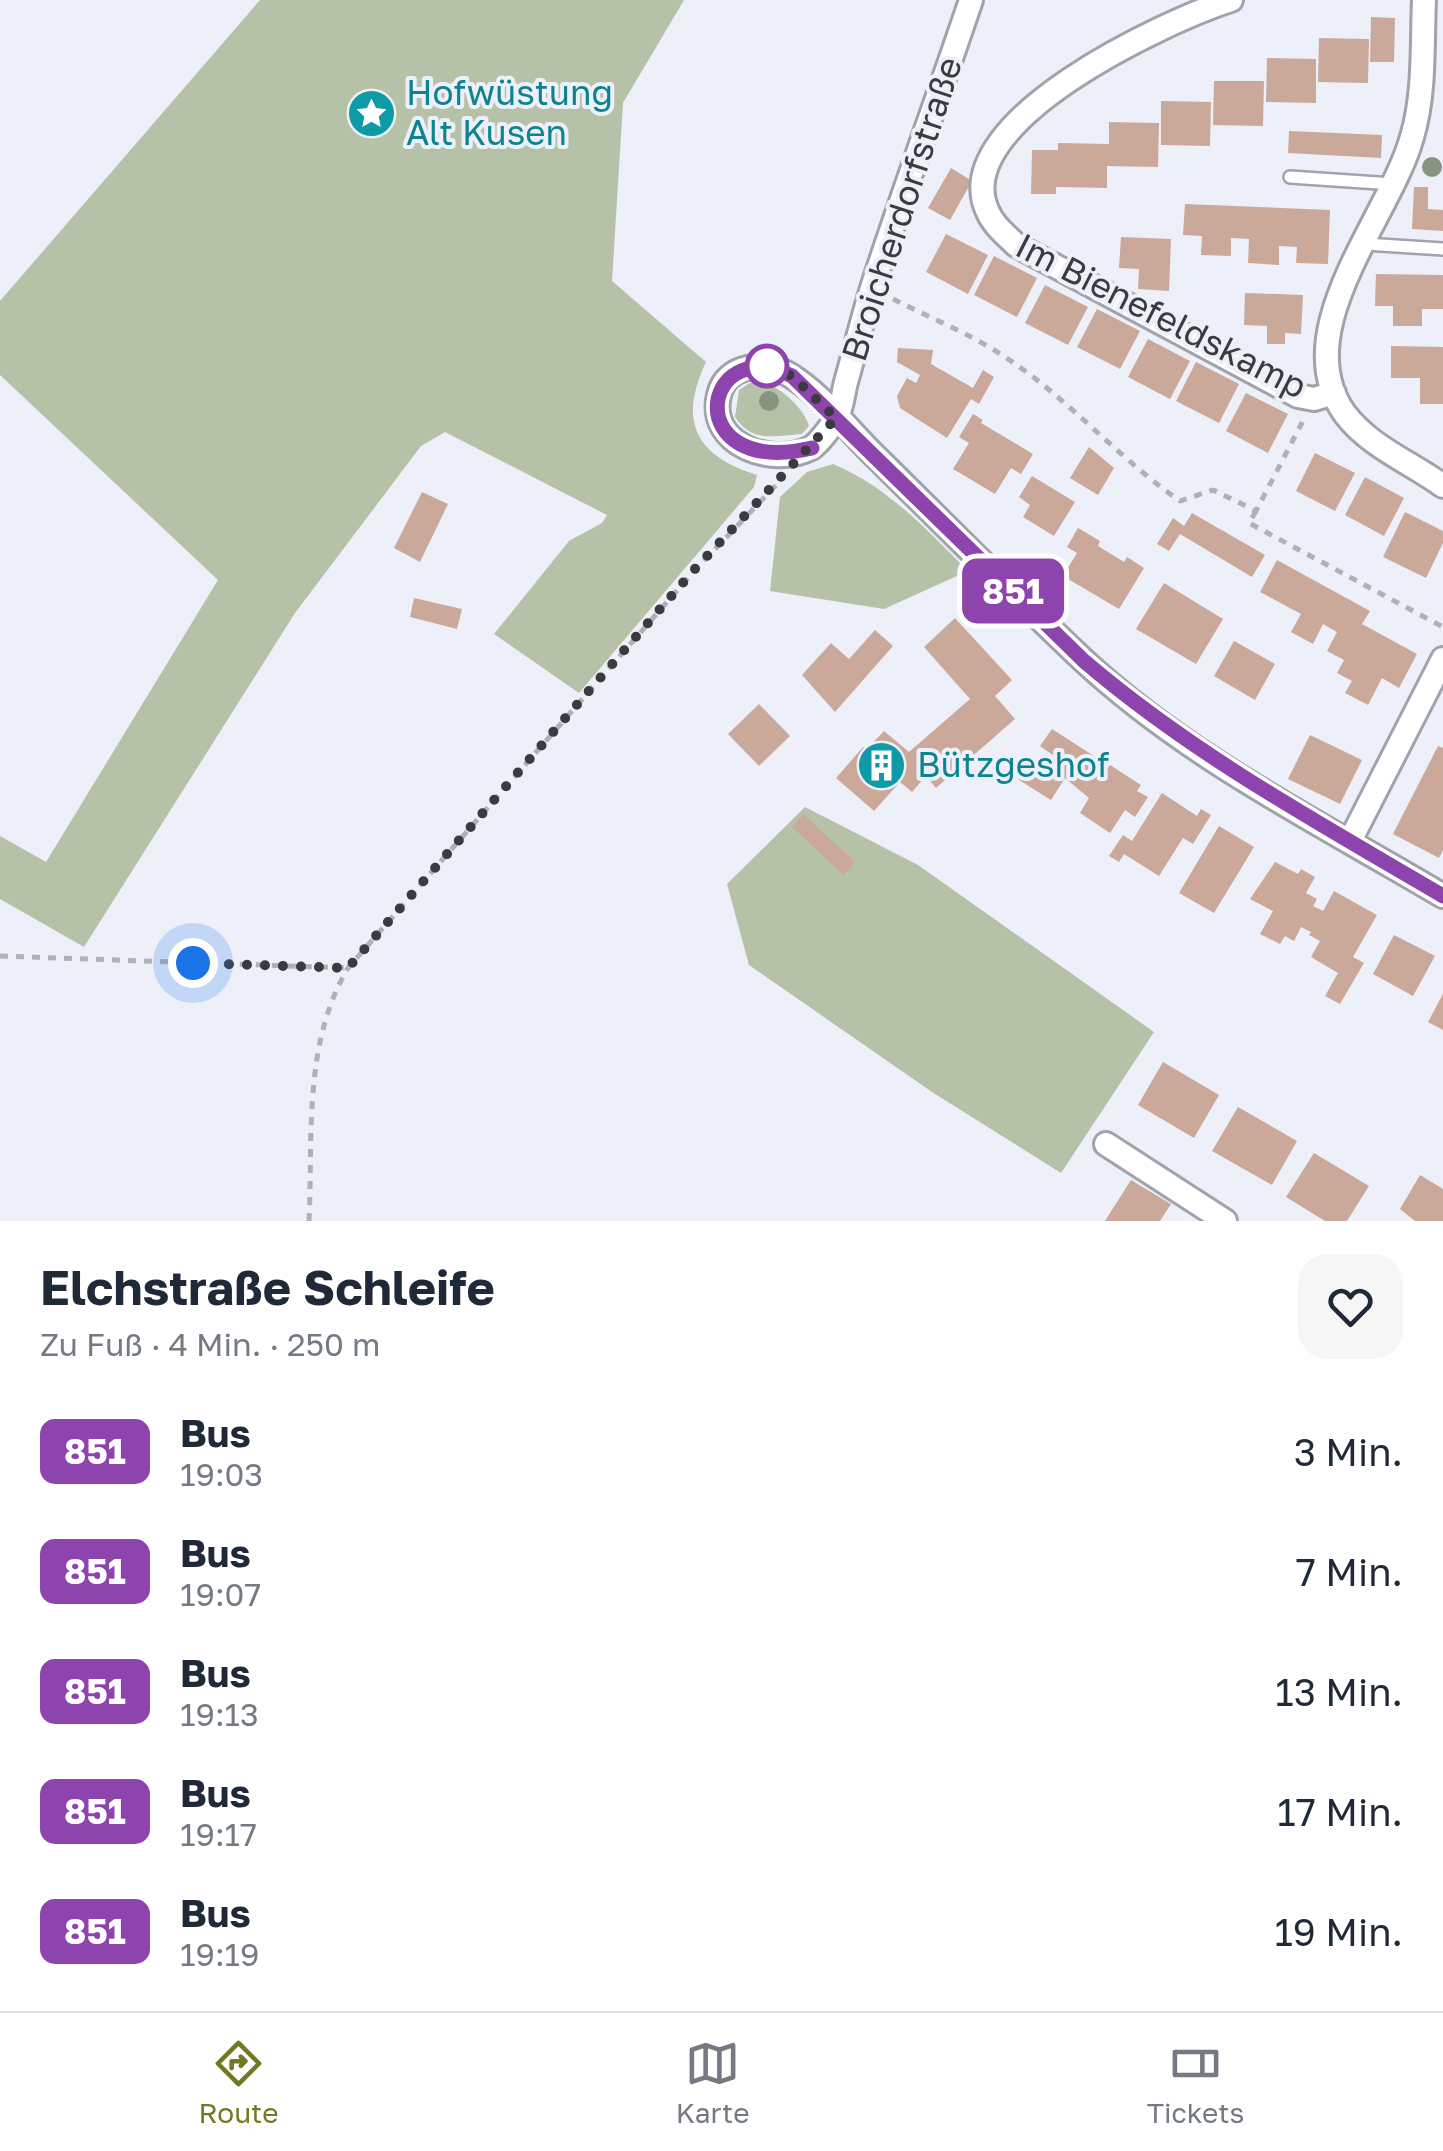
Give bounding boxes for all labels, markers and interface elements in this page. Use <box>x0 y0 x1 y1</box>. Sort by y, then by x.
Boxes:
street label: Broicherdorfstraße <box>832 51 970 366</box>
place label: Hofwüstung Alt Kusen <box>406 71 613 153</box>
place icon: Hofwüstung Alt Kusen <box>345 87 397 139</box>
street label: Im Bienefeldskamp <box>1009 224 1314 407</box>
unlabelled marker <box>746 345 788 387</box>
line badge: 851 <box>956 558 1070 624</box>
text: 851 <box>982 570 1044 612</box>
building icon: Bützgeshof <box>856 739 908 791</box>
place label: Bützgeshof <box>917 743 1110 785</box>
your location <box>168 938 218 988</box>
button: heart <box>1298 1254 1403 1359</box>
text: Elchstraße Schleife <box>40 1258 495 1316</box>
text: Zu Fuß · 4 Min. · 250 m <box>40 1325 380 1363</box>
text: Bus <box>180 1410 251 1455</box>
text: 3 Min. <box>1294 1429 1403 1474</box>
text: 851 <box>64 1430 126 1472</box>
text: 19:03 <box>180 1455 263 1493</box>
text: Bus <box>180 1530 251 1575</box>
text: 7 Min. <box>1296 1549 1403 1594</box>
text: 851 <box>64 1550 126 1592</box>
text: 19:07 <box>180 1575 261 1613</box>
text: Bus <box>180 1650 251 1695</box>
text: 13 Min. <box>1275 1669 1403 1714</box>
text: 851 <box>64 1670 126 1712</box>
text: 19:13 <box>180 1695 259 1733</box>
text: Bus <box>180 1770 251 1815</box>
text: 17 Min. <box>1277 1789 1403 1834</box>
text: 851 <box>64 1790 126 1832</box>
text: 19:17 <box>180 1815 257 1853</box>
text: Bus <box>180 1890 251 1935</box>
text: 19 Min. <box>1274 1909 1403 1954</box>
text: 851 <box>64 1910 126 1952</box>
text: 19:19 <box>180 1935 259 1973</box>
tab: Route <box>199 2036 279 2129</box>
tab: Karte <box>676 2036 750 2129</box>
tab: Tickets <box>1147 2036 1244 2129</box>

